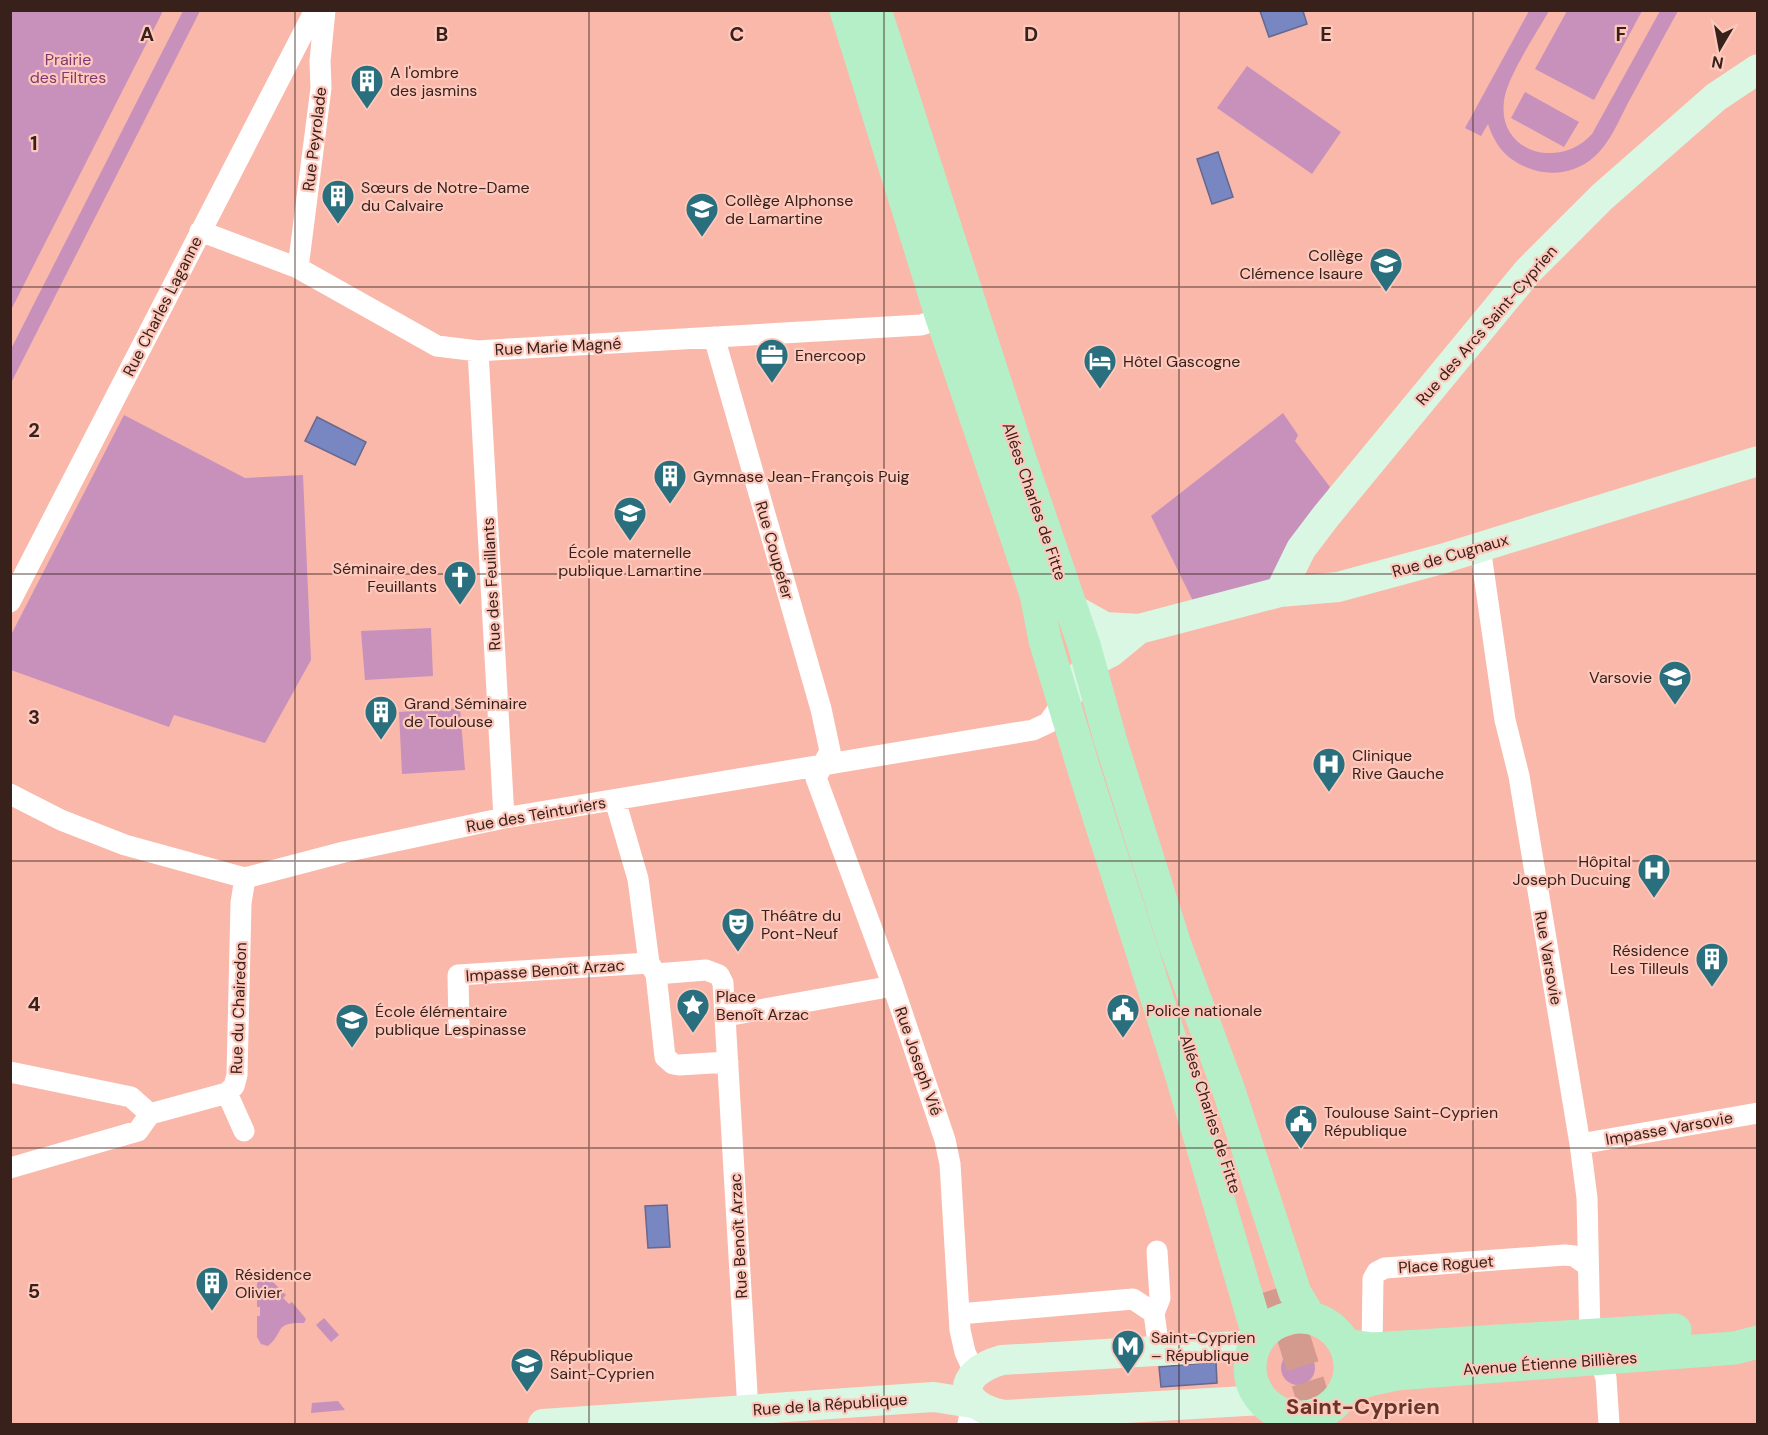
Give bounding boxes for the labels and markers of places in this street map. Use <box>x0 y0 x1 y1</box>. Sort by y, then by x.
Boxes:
place label: A l'ombre des jasmins <box>390 62 477 101</box>
building icon: A l'ombre des jasmins <box>349 63 385 110</box>
place label: Sœurs de Notre-Dame du Calvaire <box>361 177 530 216</box>
building icon: Sœurs de Notre-Dame du Calvaire <box>320 178 356 225</box>
place label: Collège Alphonse de Lamartine <box>725 190 853 229</box>
school or university icon: Collège Alphonse de Lamartine <box>684 191 720 238</box>
place label: Collège Clémence Isaure <box>1239 245 1363 284</box>
school or university icon: Collège Clémence Isaure <box>1368 246 1404 293</box>
office icon: Enercoop <box>754 337 790 384</box>
hotel icon: Hôtel Gascogne <box>1082 343 1118 390</box>
place label: Enercoop <box>795 345 866 366</box>
place label: Hôtel Gascogne <box>1123 351 1240 372</box>
building icon: Gymnase Jean-François Puig <box>652 458 688 505</box>
place label: Gymnase Jean-François Puig <box>693 466 910 487</box>
school or university icon: École maternelle publique Lamartine <box>612 495 648 542</box>
place label: École maternelle publique Lamartine <box>558 542 702 581</box>
place label: Séminaire des Feuillants <box>333 558 437 597</box>
church icon: Séminaire des Feuillants <box>442 559 478 606</box>
school or university icon: Varsovie <box>1657 659 1693 706</box>
place label: Varsovie <box>1589 667 1652 688</box>
place label: Grand Séminaire de Toulouse <box>404 693 527 732</box>
building icon: Grand Séminaire de Toulouse <box>363 694 399 741</box>
place label: Clinique Rive Gauche <box>1352 745 1444 784</box>
hospital icon: Clinique Rive Gauche <box>1311 746 1347 793</box>
place label: Hôpital Joseph Ducuing <box>1512 851 1631 890</box>
hospital icon: Hôpital Joseph Ducuing <box>1636 852 1672 899</box>
place label: Théâtre du Pont-Neuf <box>761 905 841 944</box>
theatre icon: Théâtre du Pont-Neuf <box>720 906 756 953</box>
place label: Résidence Les Tilleuls <box>1610 940 1689 979</box>
building icon: Résidence Les Tilleuls <box>1694 941 1730 988</box>
place label: Place Benoît Arzac <box>716 986 809 1025</box>
place icon: Place Benoît Arzac <box>675 987 711 1034</box>
public building icon: Police nationale <box>1105 992 1141 1039</box>
place label: Police nationale <box>1146 1000 1262 1021</box>
place label: École élémentaire publique Lespinasse <box>375 1001 526 1040</box>
school or university icon: École élémentaire publique Lespinasse <box>334 1002 370 1049</box>
place label: Toulouse Saint-Cyprien République <box>1324 1102 1498 1141</box>
public building icon: Toulouse Saint-Cyprien République <box>1283 1103 1319 1150</box>
place label: Résidence Olivier <box>235 1264 312 1303</box>
building icon: Résidence Olivier <box>194 1265 230 1312</box>
place label: Saint-Cyprien – République <box>1151 1327 1255 1366</box>
metro station icon: Saint-Cyprien – République <box>1110 1328 1146 1375</box>
place label: République Saint-Cyprien <box>550 1345 654 1384</box>
school or university icon: République Saint-Cyprien <box>509 1346 545 1393</box>

